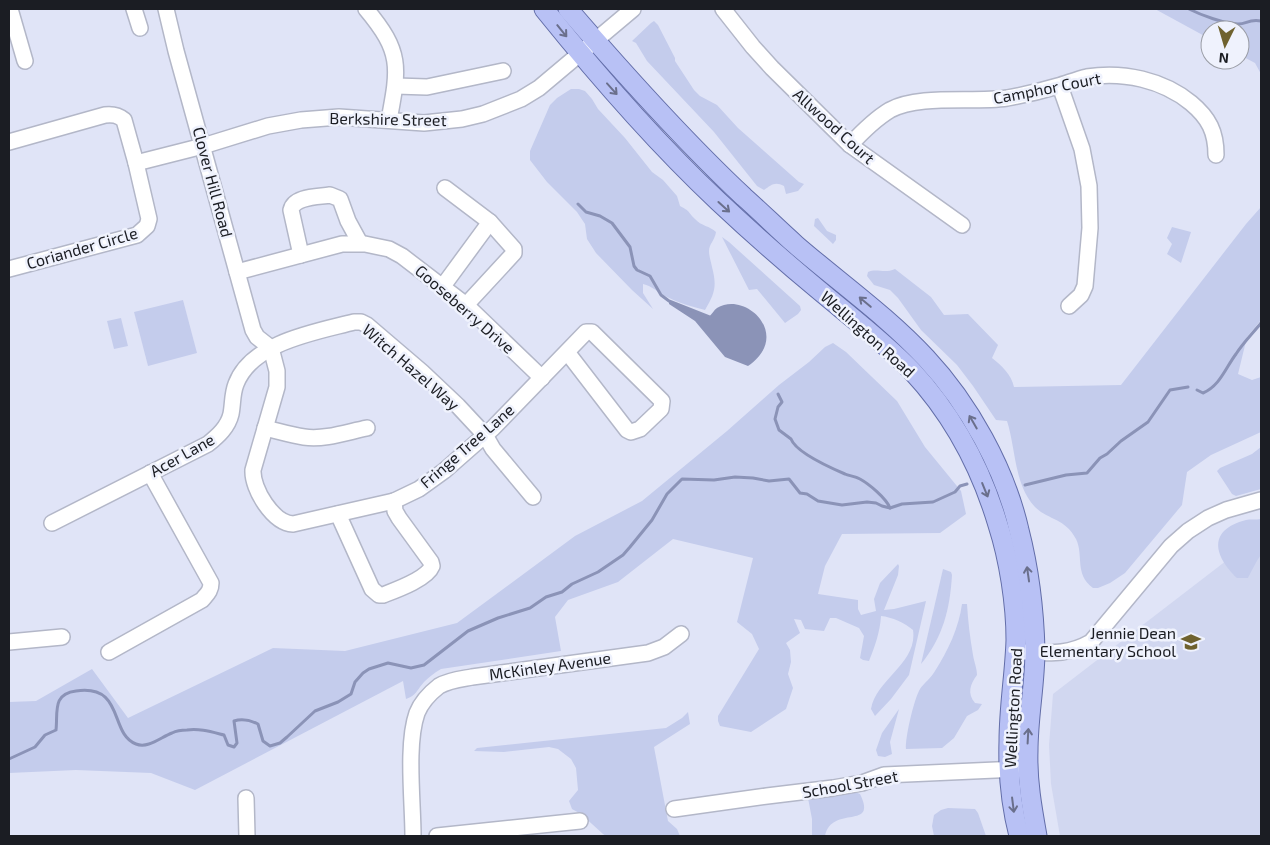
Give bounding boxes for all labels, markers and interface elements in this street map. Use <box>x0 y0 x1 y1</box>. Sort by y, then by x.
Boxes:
north arrow <box>1200 20 1250 70</box>
one-way arrow <box>557 24 568 37</box>
text: N <box>1218 50 1230 67</box>
street label: Camphor Court <box>992 68 1102 107</box>
one-way arrow <box>606 83 618 96</box>
street label: Allwood Court <box>790 84 879 167</box>
street label: Berkshire Street <box>329 108 447 129</box>
street label: Clover Hill Road <box>190 125 237 239</box>
one-way arrow <box>718 201 731 213</box>
street label: Coriander Circle <box>24 223 140 272</box>
street label: Gooseberry Drive <box>412 260 519 357</box>
street label: Wellington Road <box>817 286 919 381</box>
one-way arrow <box>859 296 872 308</box>
street label: Witch Hazel Way <box>359 319 464 414</box>
street label: Fringe Tree Lane <box>416 400 518 492</box>
one-way arrow <box>968 415 978 430</box>
street label: Acer Lane <box>146 429 217 480</box>
one-way arrow <box>981 482 991 497</box>
one-way arrow <box>1023 566 1033 582</box>
place label: Jennie Dean Elementary School <box>1040 623 1176 660</box>
school or university icon: Jennie Dean Elementary School <box>1180 631 1202 653</box>
street label: McKinley Avenue <box>488 648 612 683</box>
street label: Wellington Road <box>1000 648 1025 768</box>
one-way arrow <box>1024 728 1033 744</box>
street label: School Street <box>801 766 899 801</box>
one-way arrow <box>1008 797 1018 813</box>

